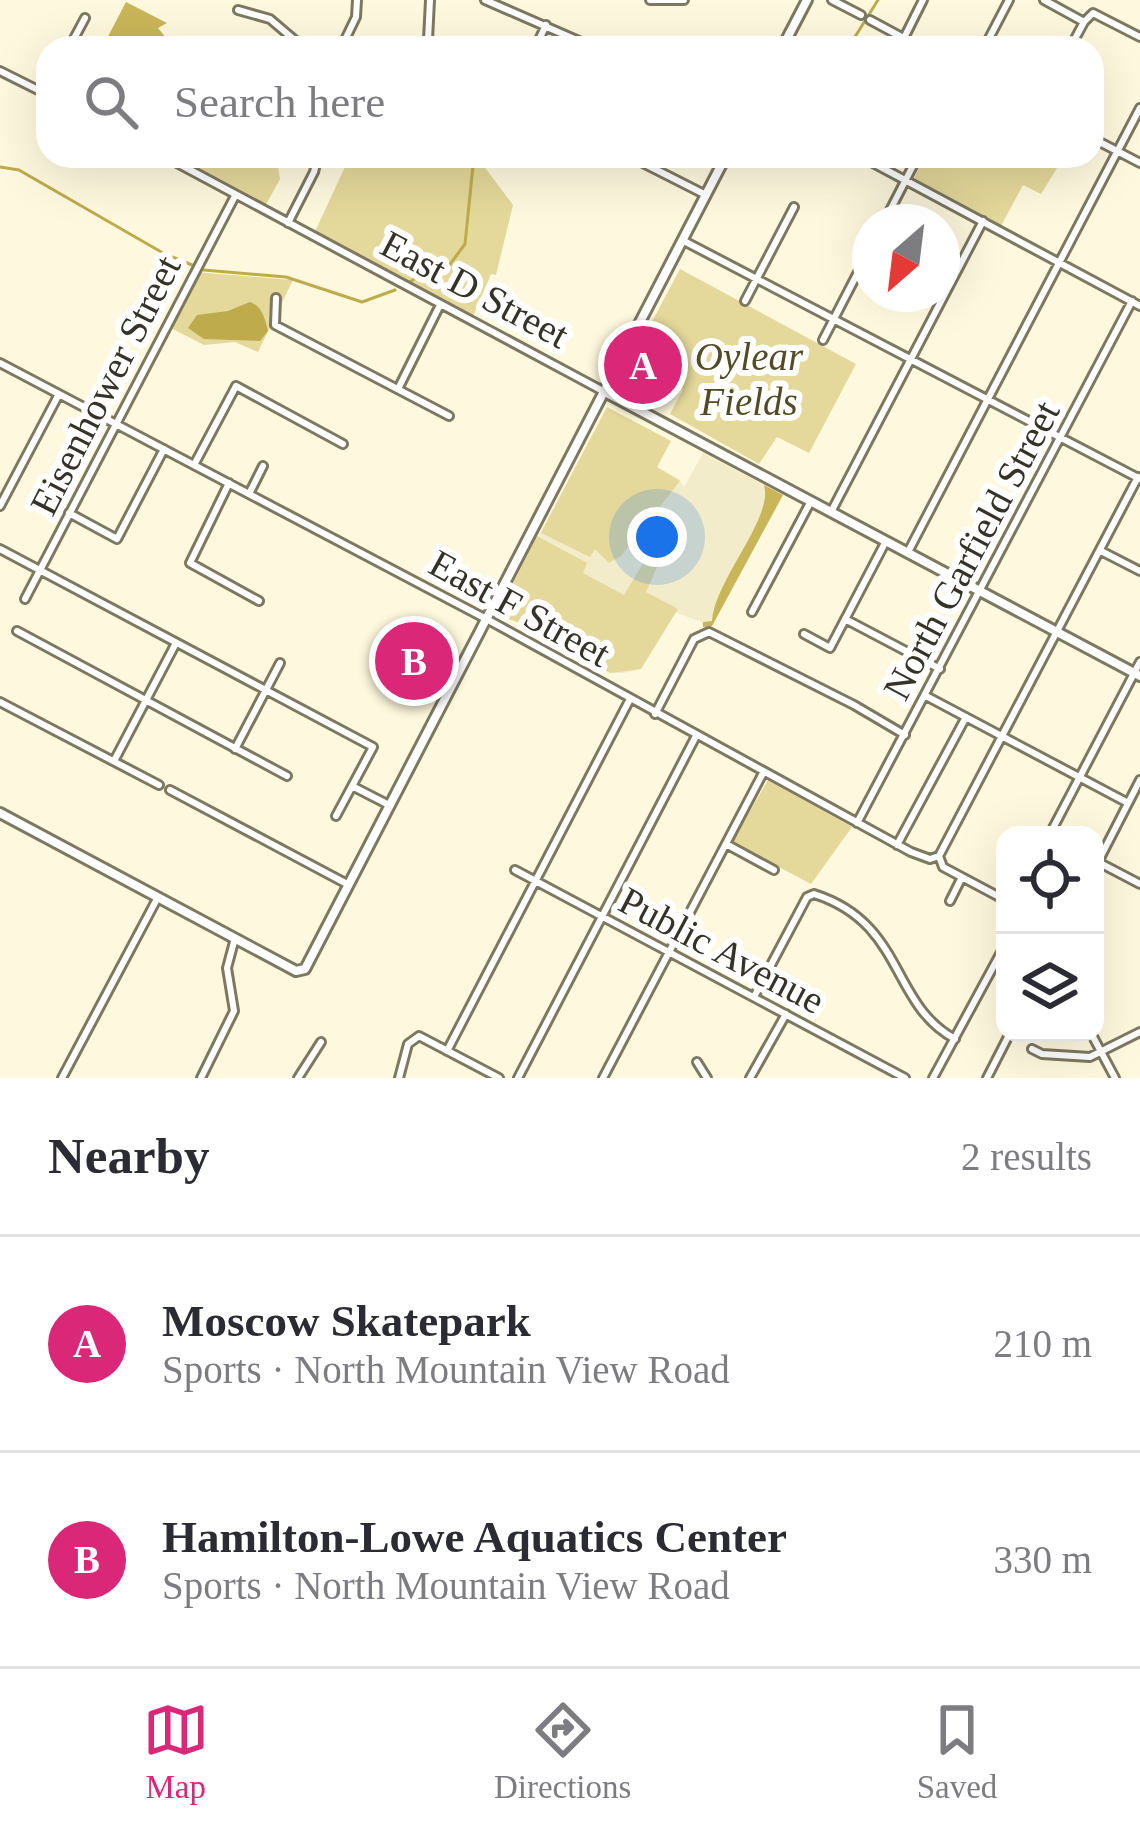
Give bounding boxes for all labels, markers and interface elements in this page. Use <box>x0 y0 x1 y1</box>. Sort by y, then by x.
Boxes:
search box <box>36 36 1104 168</box>
icon: search <box>78 69 144 135</box>
text: Search here <box>174 77 385 127</box>
north arrow <box>852 204 960 312</box>
street label: East D Street <box>374 222 576 356</box>
street label: Eisenhower Street <box>21 248 189 522</box>
pin: A <box>604 320 682 410</box>
park label: Oylear Fields <box>695 335 804 423</box>
street label: North Garfield Street <box>874 393 1068 706</box>
your location <box>627 507 687 567</box>
street label: East F Street <box>422 541 618 675</box>
pin: B <box>375 616 453 706</box>
map controls <box>996 826 1104 1042</box>
button: locate <box>996 826 1104 934</box>
street label: Public Avenue <box>612 878 832 1022</box>
button: layers <box>996 934 1104 1042</box>
text: Nearby <box>48 1128 209 1184</box>
text: 2 results <box>961 1135 1092 1178</box>
text: Moscow Skatepark <box>162 1296 531 1346</box>
text: A <box>73 1322 101 1365</box>
text: 210 m <box>993 1322 1092 1365</box>
text: Sports · North Mountain View Road <box>162 1348 730 1391</box>
text: Hamilton-Lowe Aquatics Center <box>162 1512 787 1562</box>
text: B <box>74 1538 100 1581</box>
text: 330 m <box>993 1538 1092 1581</box>
text: Sports · North Mountain View Road <box>162 1564 730 1607</box>
tab: Map <box>143 1697 209 1806</box>
tab: Directions <box>494 1697 631 1806</box>
tab: Saved <box>917 1697 997 1806</box>

